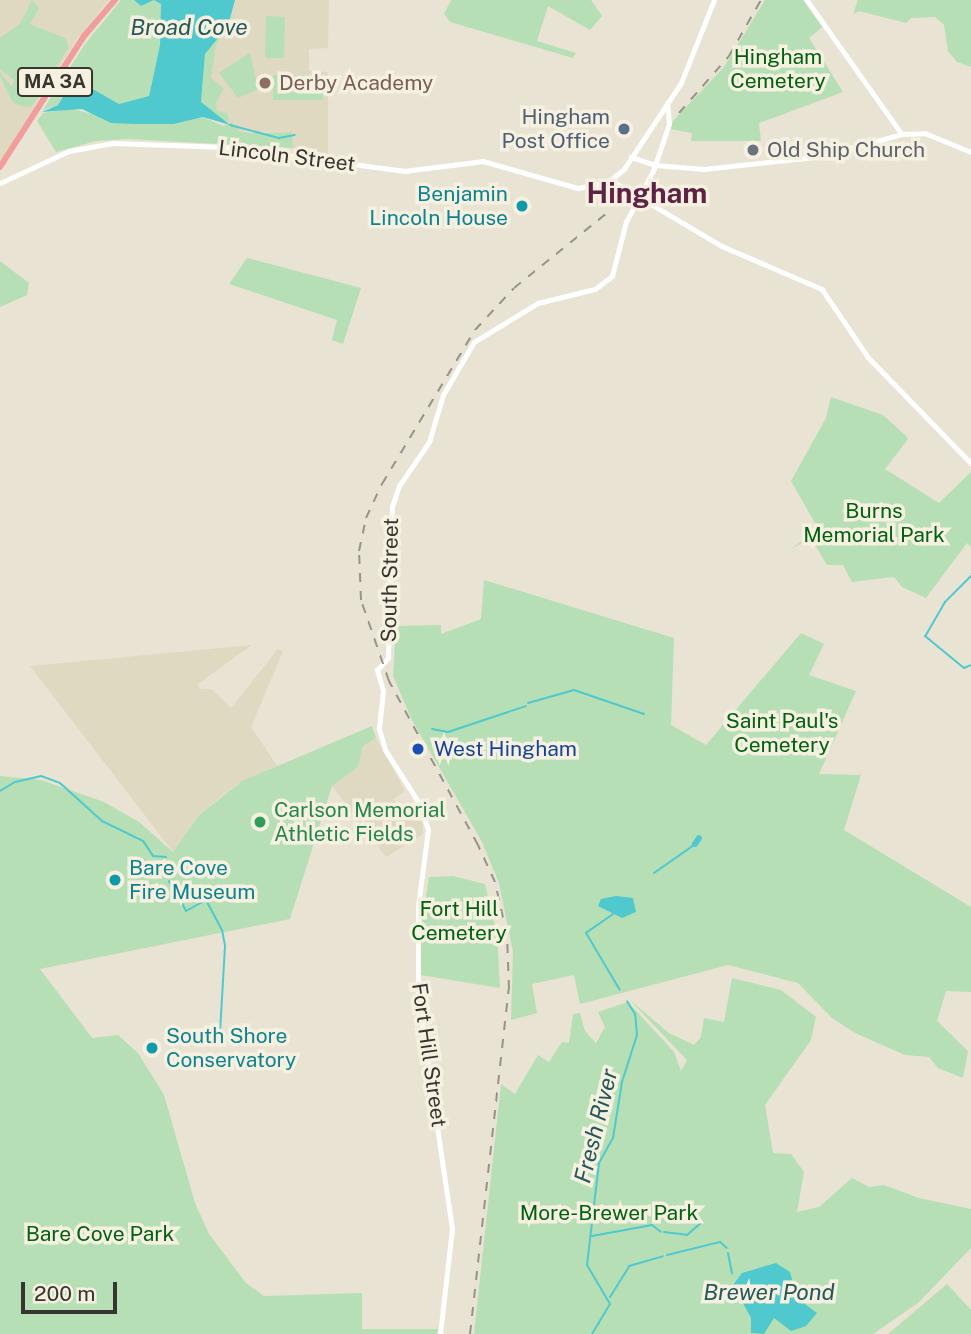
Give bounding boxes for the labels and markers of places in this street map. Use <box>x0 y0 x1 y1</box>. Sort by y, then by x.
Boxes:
place label: Derby Academy <box>279 70 433 96</box>
marker: Derby Academy <box>257 75 273 91</box>
place label: Hingham Post Office <box>502 104 610 154</box>
marker: Hingham Post Office <box>616 121 632 137</box>
place label: Old Ship Church <box>767 137 925 163</box>
marker: Old Ship Church <box>745 142 761 158</box>
place label: Benjamin Lincoln House <box>369 181 508 231</box>
marker: Benjamin Lincoln House <box>514 198 530 214</box>
place label: West Hingham <box>434 736 577 762</box>
marker: West Hingham <box>408 739 428 759</box>
place label: Carlson Memorial Athletic Fields <box>274 797 446 847</box>
marker: Carlson Memorial Athletic Fields <box>252 814 268 830</box>
place label: Bare Cove Fire Museum <box>129 855 256 905</box>
marker: Bare Cove Fire Museum <box>107 872 123 888</box>
place label: South Shore Conservatory <box>166 1023 296 1073</box>
marker: South Shore Conservatory <box>144 1040 160 1056</box>

